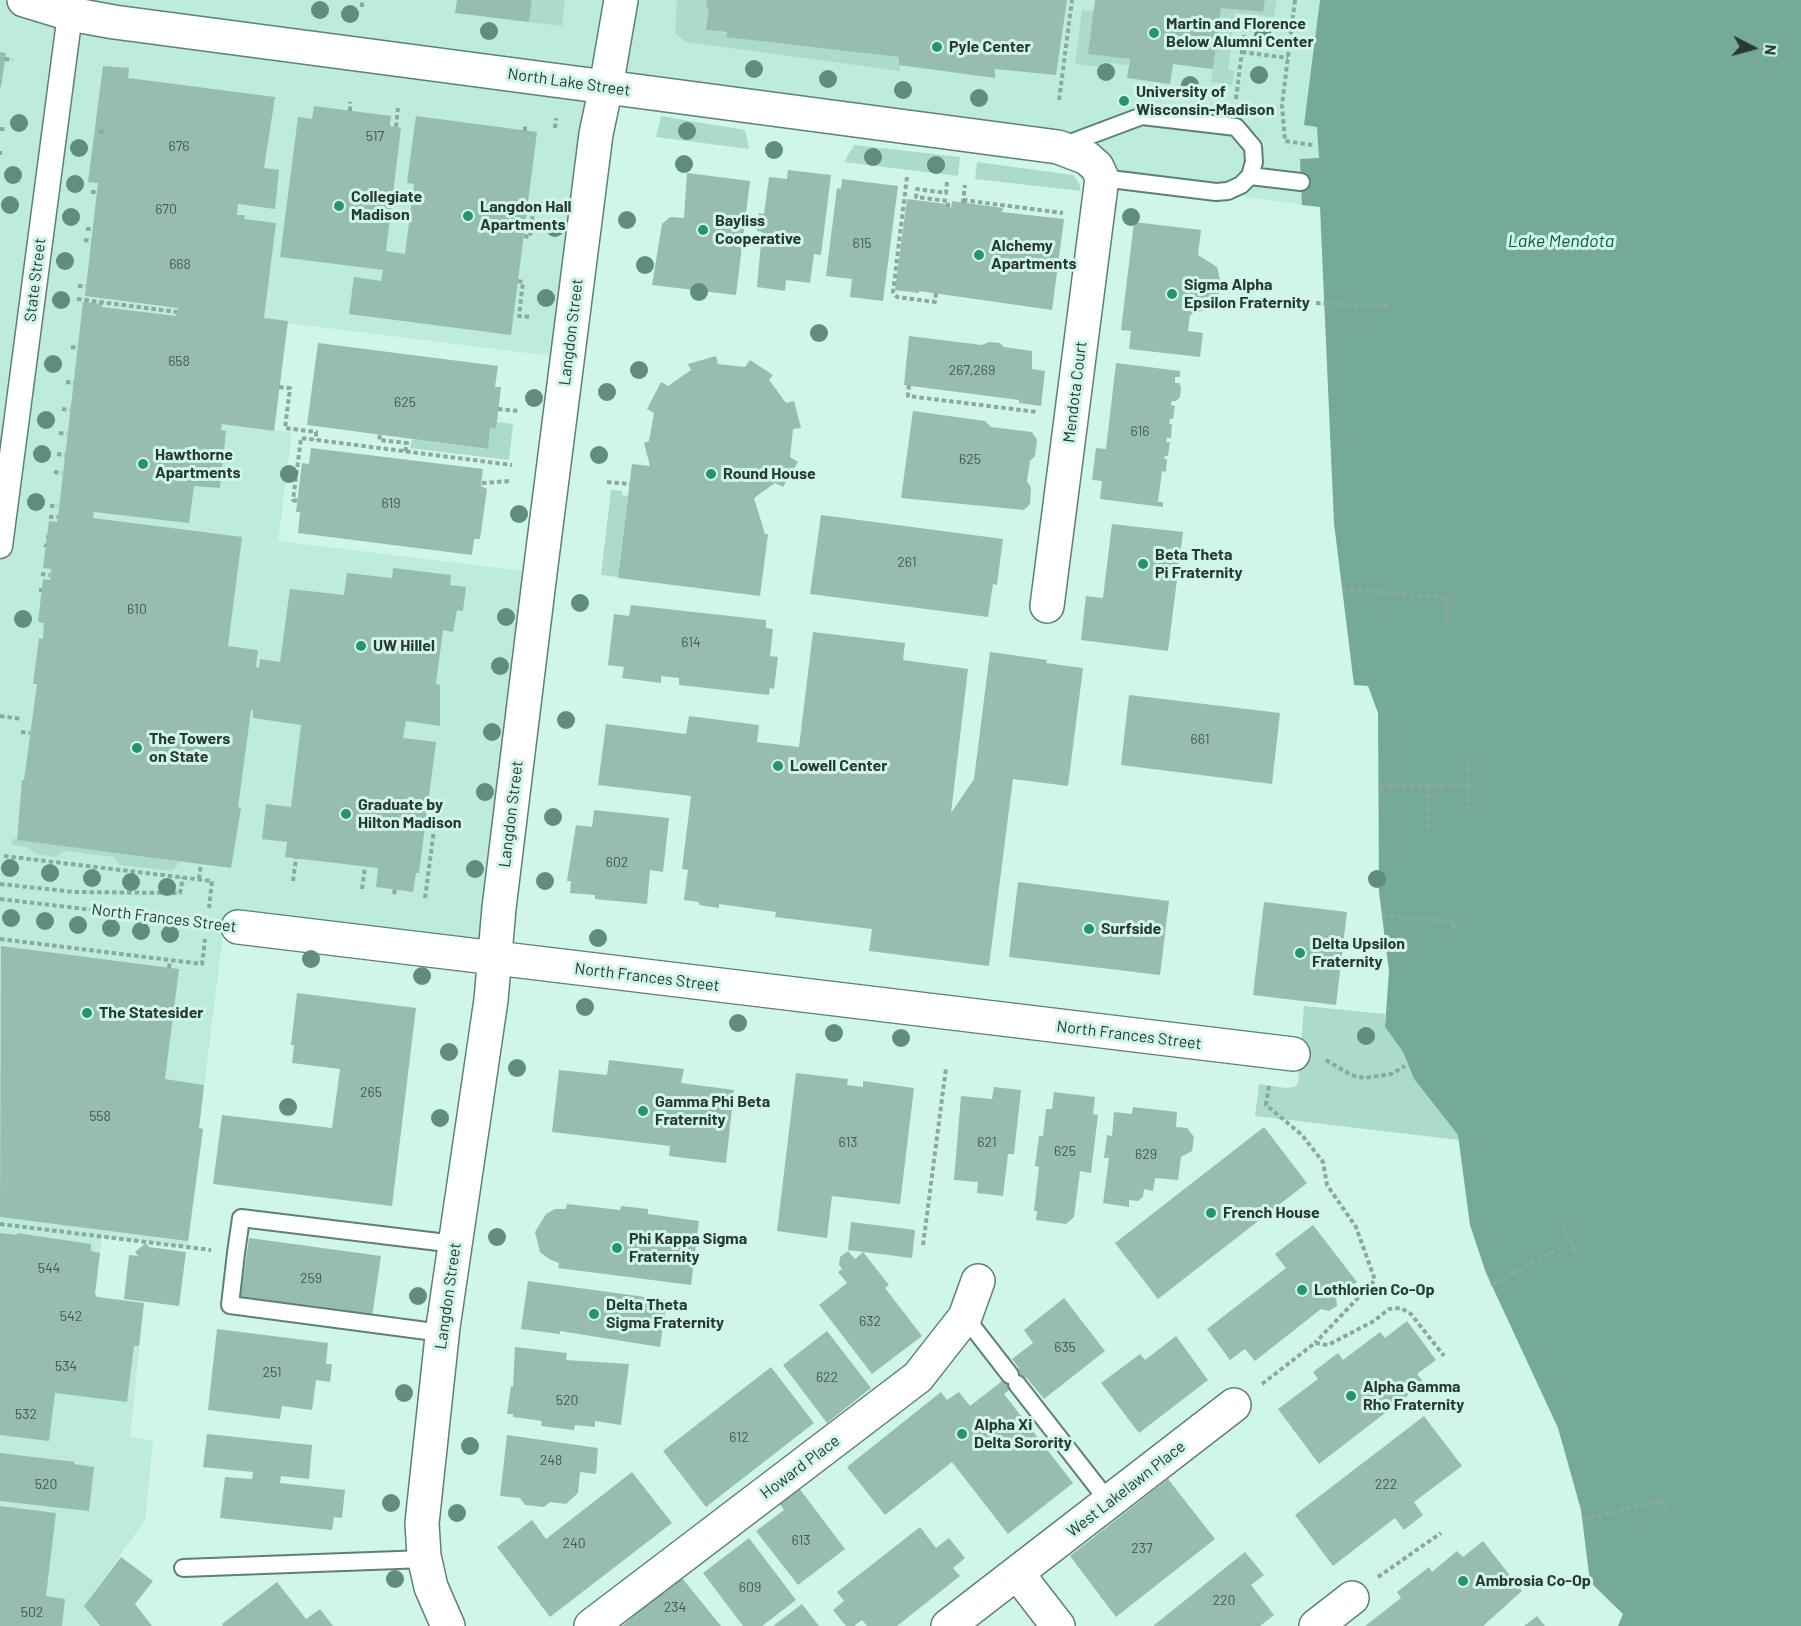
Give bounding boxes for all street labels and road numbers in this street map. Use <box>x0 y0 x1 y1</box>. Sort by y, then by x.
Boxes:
street label: North Lake Street <box>506 64 632 100</box>
street label: State Street <box>20 237 50 323</box>
street label: Langdon Street <box>555 278 587 386</box>
street label: Mendota Court <box>1059 340 1091 444</box>
street label: Langdon Street <box>495 760 527 868</box>
street label: North Frances Street <box>90 900 238 936</box>
street label: North Frances Street <box>573 959 721 995</box>
street label: North Frances Street <box>1055 1017 1203 1053</box>
street label: Langdon Street <box>431 1241 465 1351</box>
street label: Howard Place <box>757 1431 843 1503</box>
street label: West Lakelawn Place <box>1063 1437 1189 1541</box>

